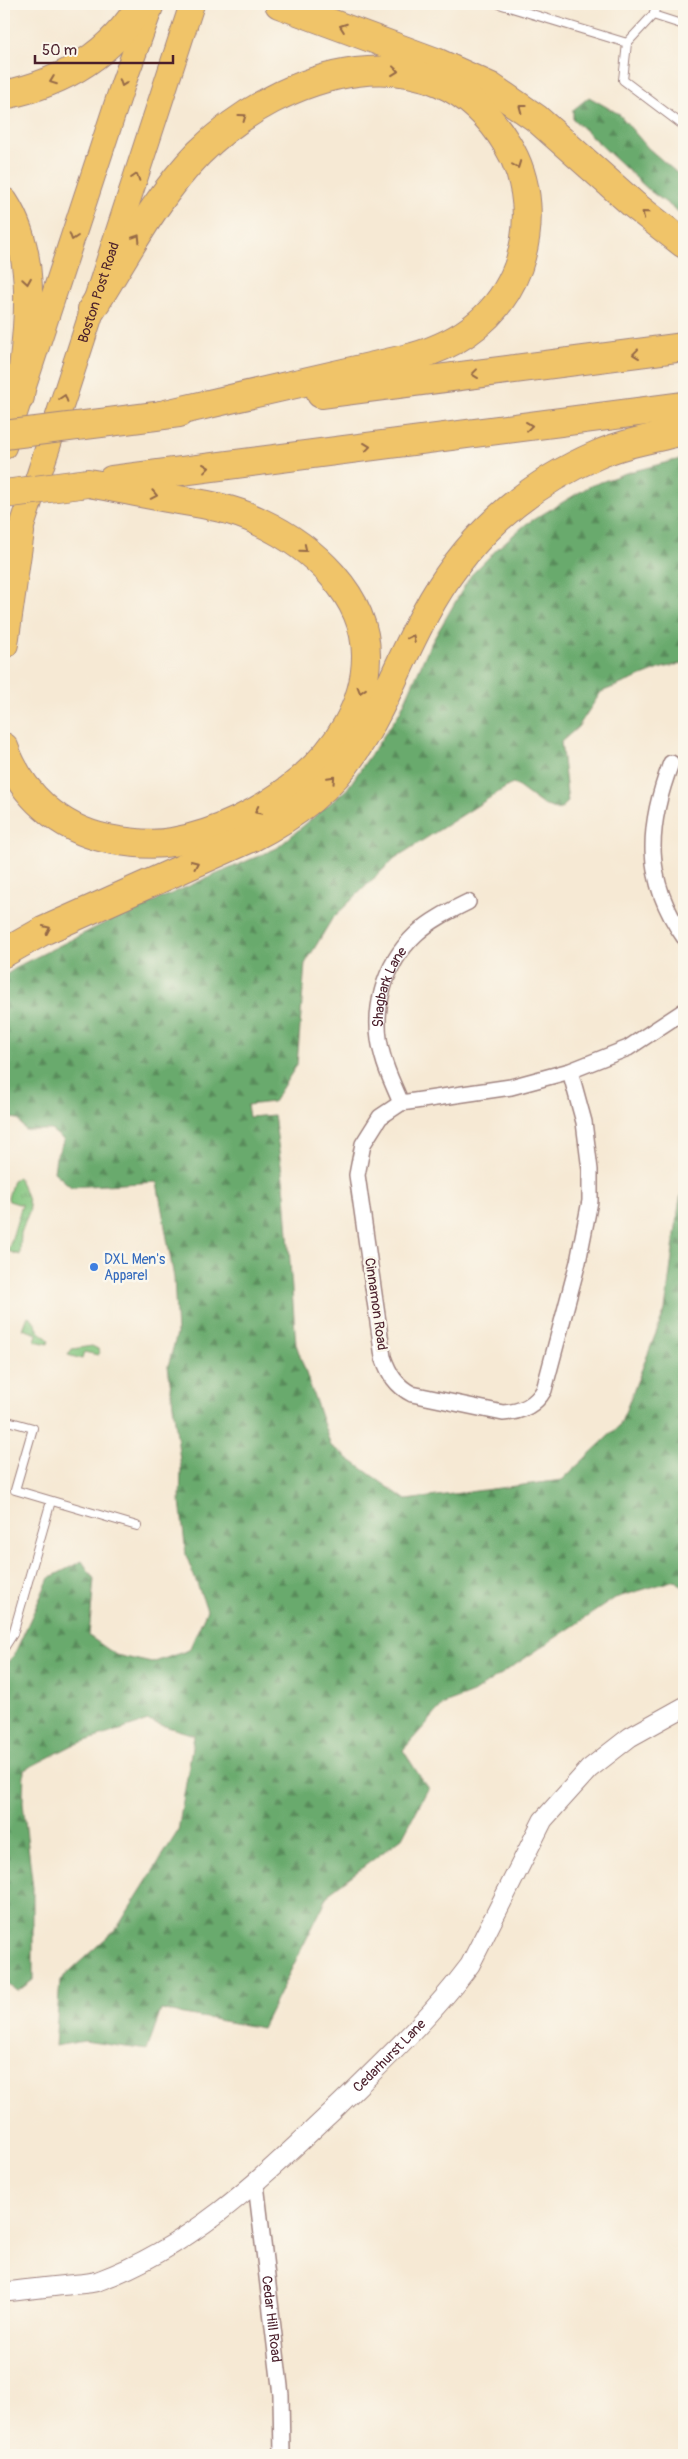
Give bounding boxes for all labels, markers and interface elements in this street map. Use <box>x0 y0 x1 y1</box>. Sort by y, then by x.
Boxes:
one-way arrow <box>339 23 348 33</box>
scale bar <box>35 32 172 64</box>
text: 50 m <box>42 41 77 60</box>
one-way arrow <box>391 66 399 77</box>
one-way arrow <box>49 75 58 85</box>
one-way arrow <box>119 78 129 86</box>
one-way arrow <box>518 105 528 114</box>
one-way arrow <box>237 114 247 123</box>
one-way arrow <box>511 160 521 169</box>
one-way arrow <box>130 173 140 181</box>
one-way arrow <box>642 211 651 220</box>
one-way arrow <box>68 232 78 241</box>
one-way arrow <box>130 235 140 244</box>
street label: Boston Post Road <box>74 240 123 345</box>
one-way arrow <box>22 277 32 286</box>
one-way arrow <box>632 348 640 358</box>
one-way arrow <box>470 369 479 379</box>
one-way arrow <box>58 394 68 402</box>
one-way arrow <box>525 421 533 432</box>
one-way arrow <box>364 442 372 453</box>
one-way arrow <box>202 463 211 473</box>
one-way arrow <box>149 490 158 500</box>
one-way arrow <box>298 544 307 552</box>
one-way arrow <box>406 635 416 644</box>
one-way arrow <box>356 686 366 694</box>
one-way arrow <box>326 775 335 784</box>
one-way arrow <box>255 805 264 815</box>
one-way arrow <box>190 859 199 870</box>
one-way arrow <box>42 925 51 936</box>
street label: Shagbark Lane <box>370 943 410 1027</box>
place label: DXL Men's Apparel <box>104 1251 166 1284</box>
street label: Cinnamon Road <box>361 1257 391 1351</box>
marker: DXL Men's Apparel <box>88 1261 100 1273</box>
street label: Cedarhurst Lane <box>349 2015 429 2095</box>
street label: Cedar Hill Road <box>258 2275 286 2363</box>

